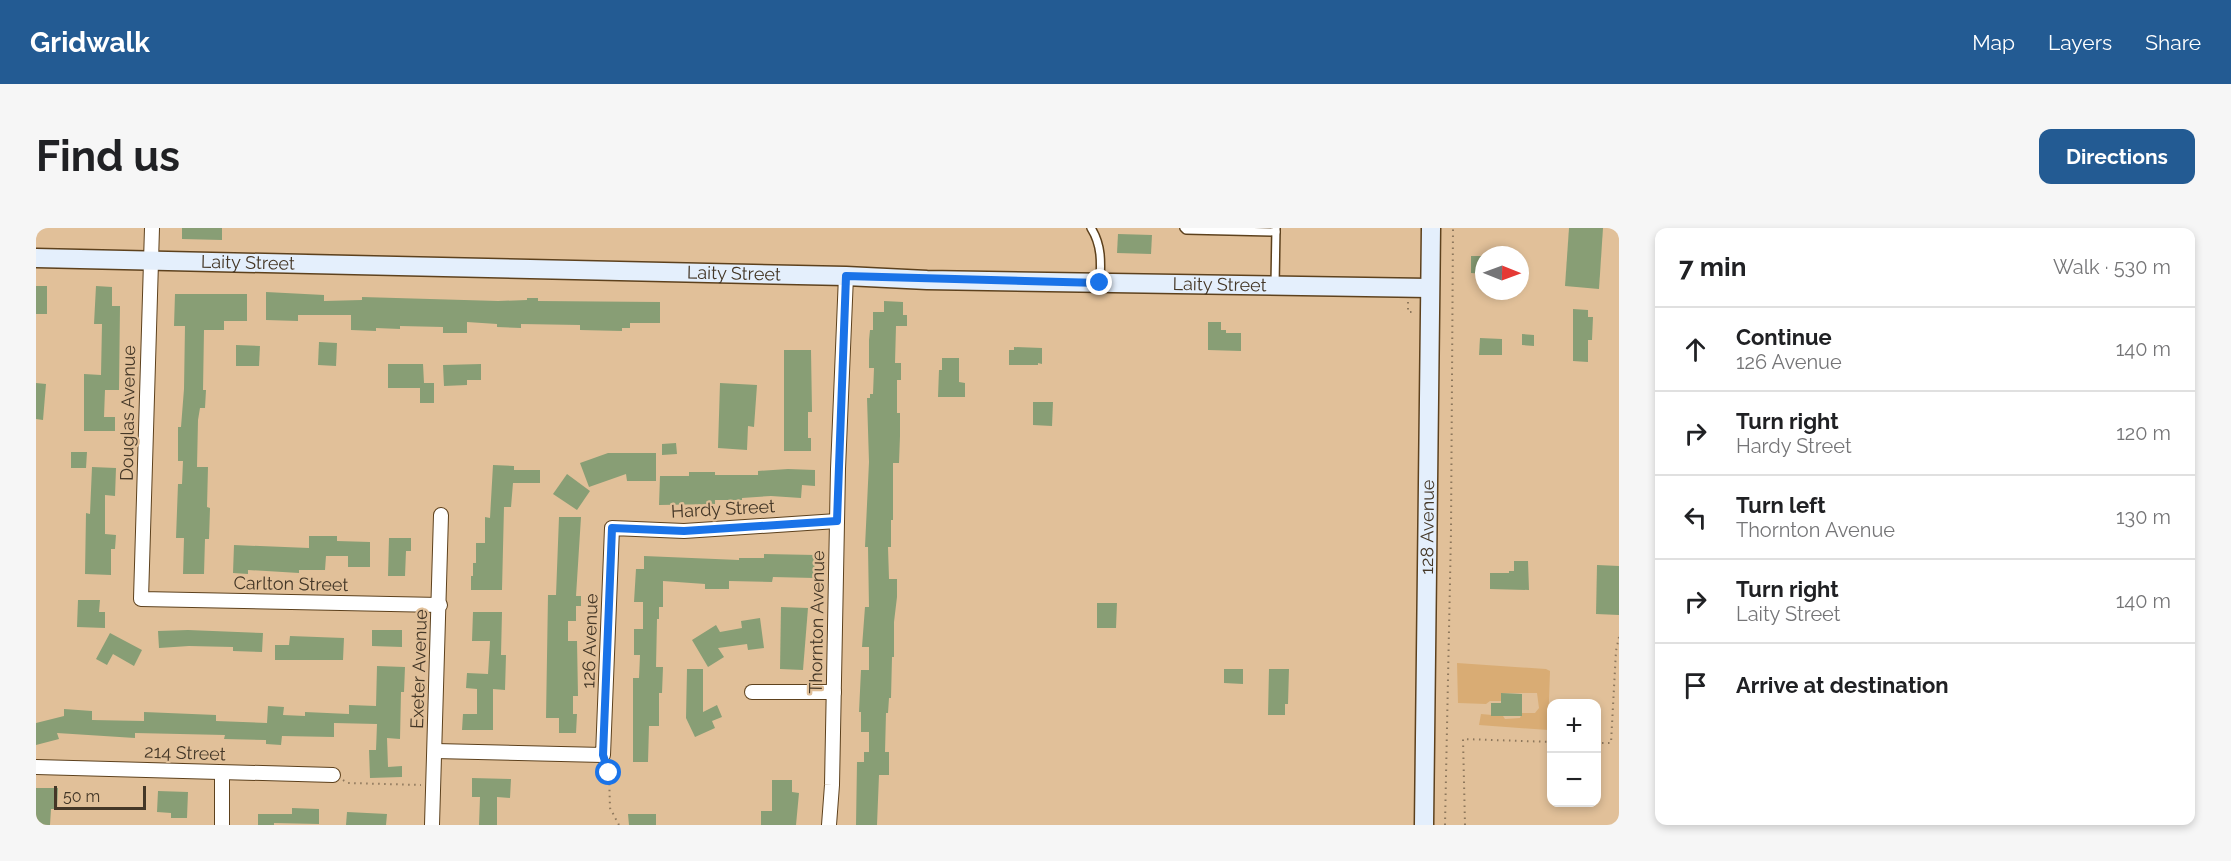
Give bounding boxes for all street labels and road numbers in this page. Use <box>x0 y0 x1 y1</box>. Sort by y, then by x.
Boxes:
street label: Laity Street <box>201 251 295 274</box>
street label: Laity Street <box>687 261 781 285</box>
street label: Laity Street <box>1172 273 1267 295</box>
street label: Douglas Avenue <box>116 344 139 481</box>
street label: 128 Avenue <box>1416 479 1438 575</box>
street label: Hardy Street <box>670 495 775 522</box>
street label: Thornton Avenue <box>805 550 828 694</box>
street label: Carlton Street <box>233 572 349 595</box>
street label: 126 Avenue <box>577 593 602 689</box>
street label: Exeter Avenue <box>406 608 431 729</box>
street label: 214 Street <box>144 741 226 764</box>

